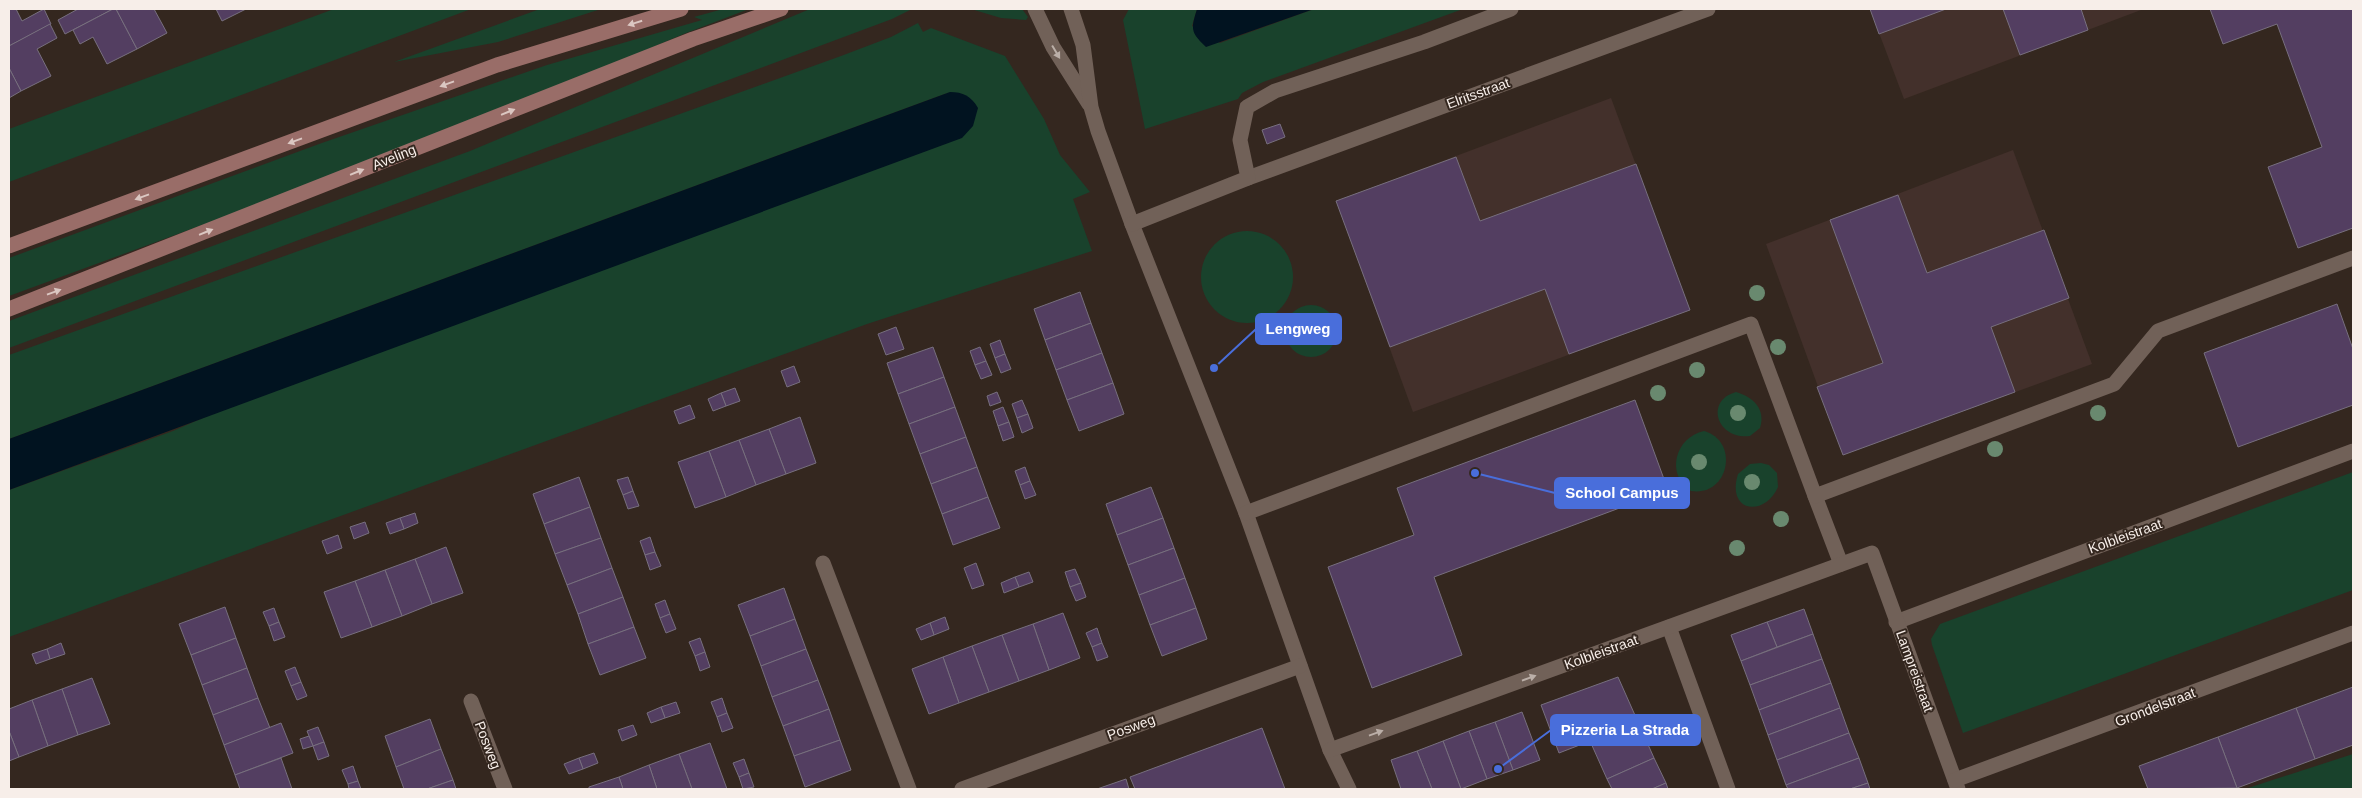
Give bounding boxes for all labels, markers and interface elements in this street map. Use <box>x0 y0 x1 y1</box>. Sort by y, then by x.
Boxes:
one-way arrow <box>627 20 642 28</box>
one-way arrow <box>1052 46 1061 59</box>
street label: Elritsstraat <box>1444 74 1512 112</box>
one-way arrow <box>439 80 454 88</box>
one-way arrow <box>501 108 515 116</box>
one-way arrow <box>287 138 302 145</box>
street label: Aveling <box>370 141 418 173</box>
one-way arrow <box>350 168 364 176</box>
one-way arrow <box>134 193 149 201</box>
one-way arrow <box>199 228 214 236</box>
one-way arrow <box>47 288 62 295</box>
callout: Lengweg <box>1256 314 1341 344</box>
text: Lengweg <box>1265 320 1331 337</box>
callout: School Campus <box>1555 478 1689 508</box>
text: School Campus <box>1565 484 1679 501</box>
street label: Kolbleistraat <box>2086 515 2164 557</box>
street label: Lampreistraat <box>1893 628 1937 714</box>
street label: Kolbleistraat <box>1562 631 1640 673</box>
one-way arrow <box>1522 674 1537 682</box>
street label: Grondelstraat <box>2113 684 2198 730</box>
street label: Posweg <box>1105 711 1157 743</box>
callout: Pizzeria La Strada <box>1551 715 1700 745</box>
street label: Posweg <box>472 719 504 771</box>
text: Pizzeria La Strada <box>1561 721 1690 738</box>
one-way arrow <box>1369 729 1384 737</box>

